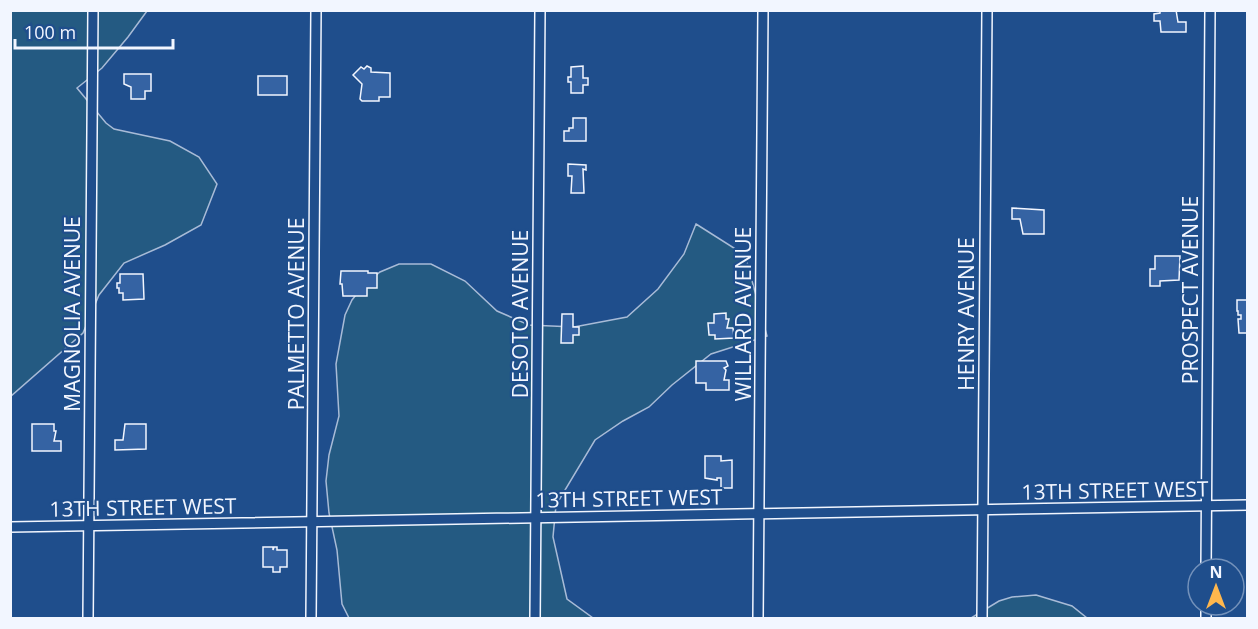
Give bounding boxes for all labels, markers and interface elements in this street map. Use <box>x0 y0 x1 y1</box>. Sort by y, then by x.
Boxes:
scale bar <box>15 12 172 50</box>
text: 100 m <box>24 20 76 44</box>
street label: PROSPECT AVENUE <box>1176 196 1204 384</box>
street label: MAGNOLIA AVENUE <box>58 216 86 412</box>
street label: PALMETTO AVENUE <box>282 218 310 410</box>
street label: WILLARD AVENUE <box>729 227 757 401</box>
street label: DESOTO AVENUE <box>506 230 534 398</box>
street label: HENRY AVENUE <box>952 237 980 391</box>
street label: 13TH STREET WEST <box>1021 474 1209 506</box>
street label: 13TH STREET WEST <box>535 482 723 514</box>
street label: 13TH STREET WEST <box>49 491 237 523</box>
north arrow <box>1186 557 1246 617</box>
text: N <box>1209 561 1223 583</box>

